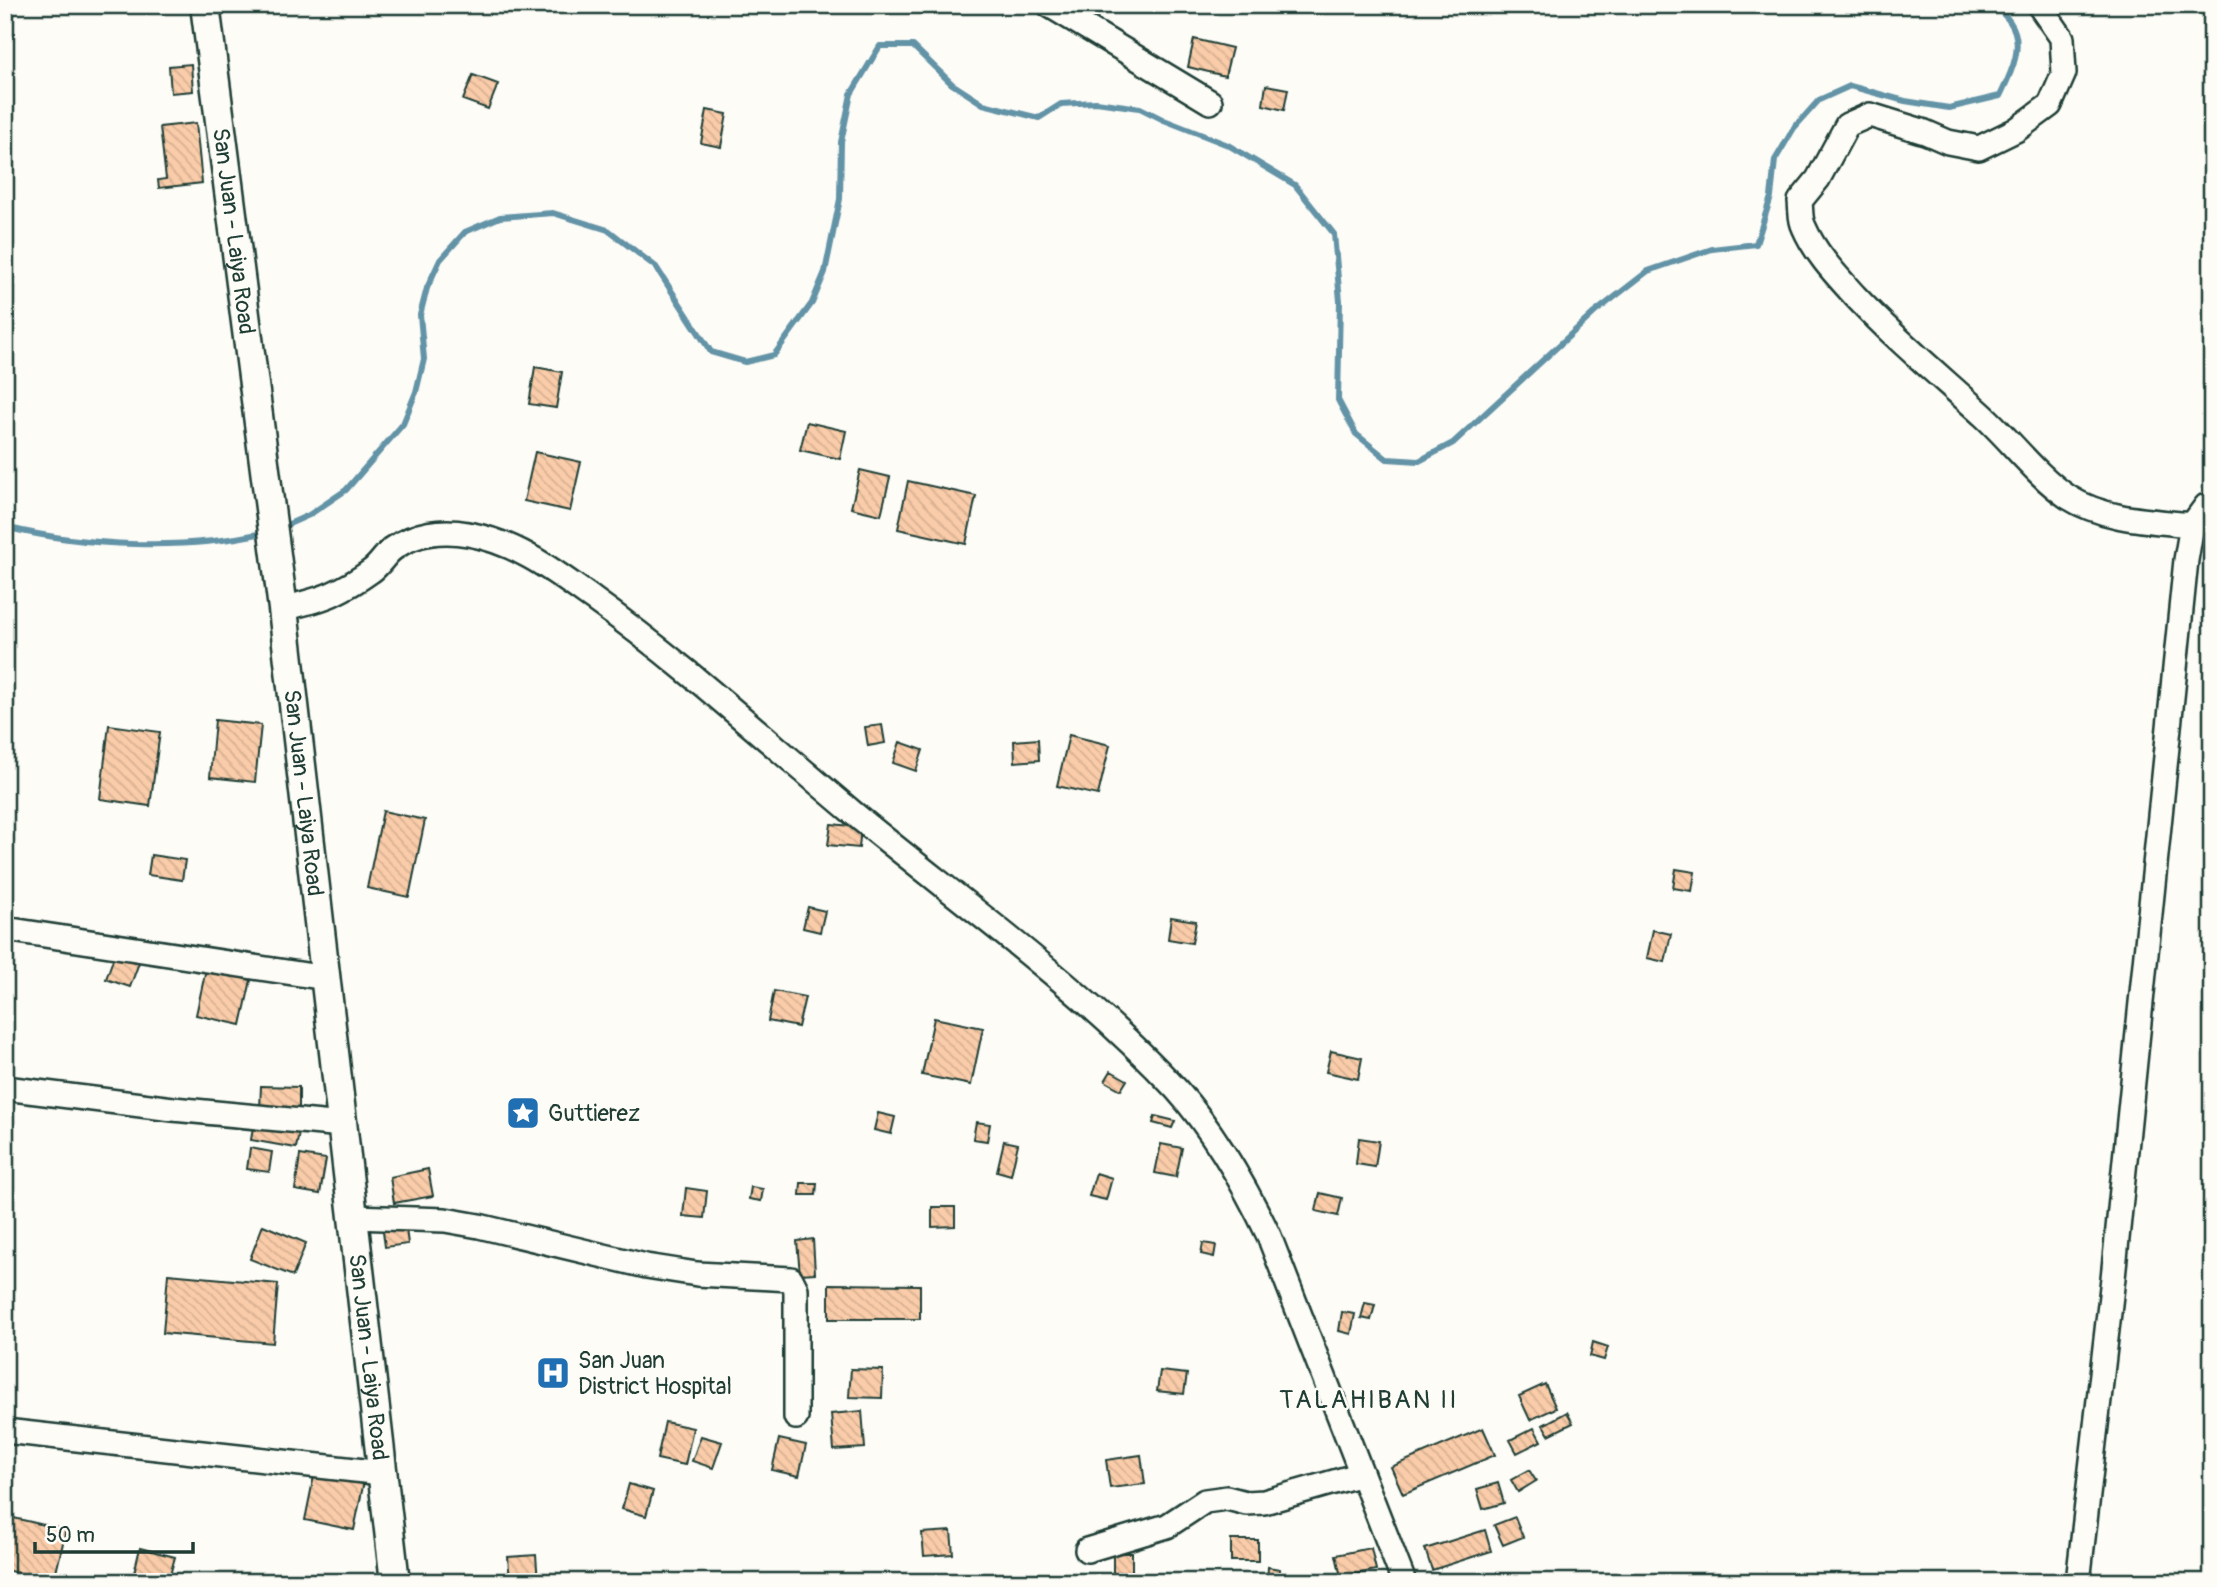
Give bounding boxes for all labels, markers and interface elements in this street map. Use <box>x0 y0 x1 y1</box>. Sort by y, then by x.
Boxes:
street label: San Juan - Laiya Road <box>207 126 262 336</box>
street label: San Juan - Laiya Road <box>278 688 330 898</box>
place icon: Guttierez <box>504 1094 542 1132</box>
place label: Guttierez <box>548 1099 640 1128</box>
street label: San Juan - Laiya Road <box>343 1252 395 1462</box>
place label: San Juan District Hospital <box>578 1346 732 1401</box>
hospital icon: San Juan District Hospital <box>534 1354 572 1392</box>
district label: TALAHIBAN II <box>1279 1384 1459 1416</box>
scale bar <box>35 1510 192 1554</box>
text: 50 m <box>46 1522 95 1549</box>

